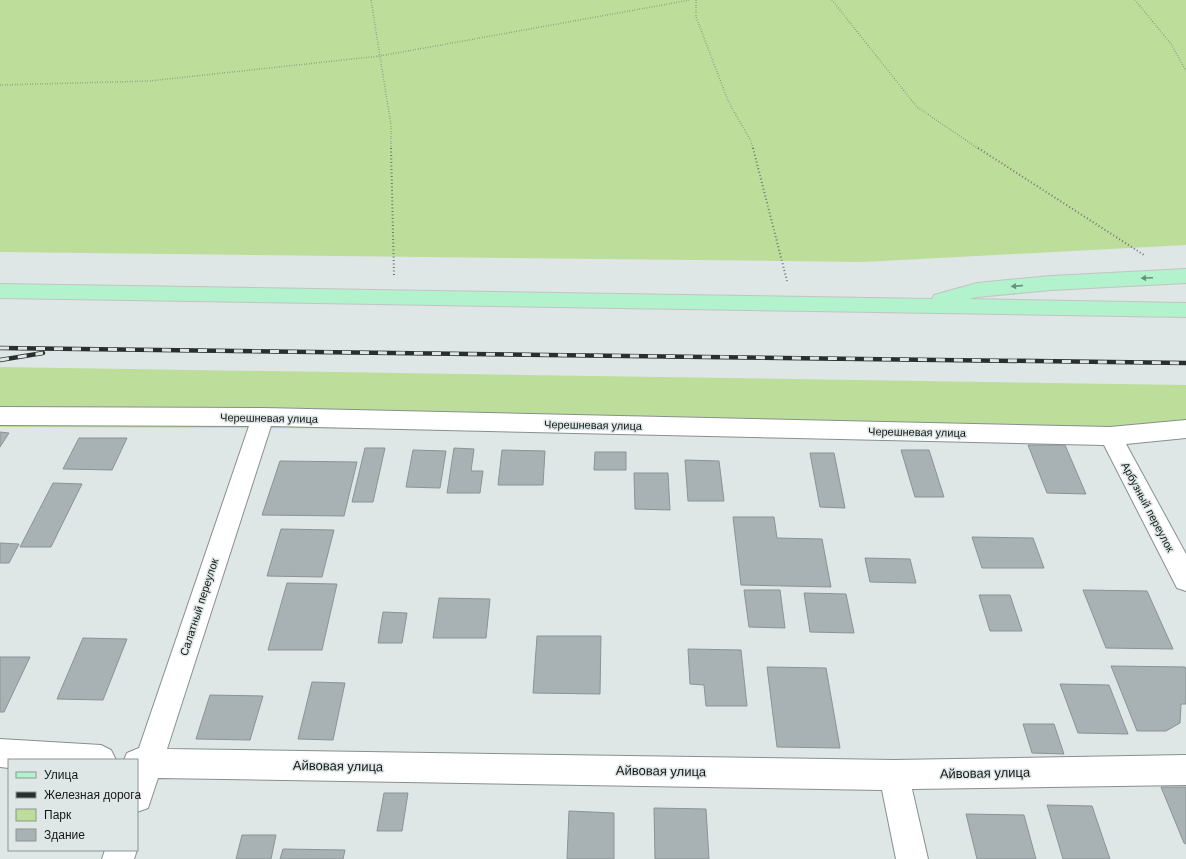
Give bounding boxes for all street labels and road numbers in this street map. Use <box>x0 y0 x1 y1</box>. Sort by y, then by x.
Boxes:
street label: Черешневая улица <box>220 411 319 425</box>
street label: Черешневая улица <box>544 418 643 432</box>
street label: Черешневая улица <box>868 425 967 439</box>
street label: Арбузный переулок <box>1119 460 1177 554</box>
street label: Салатный переулок <box>178 557 220 657</box>
street label: Айвовая улица <box>293 758 384 774</box>
street label: Айвовая улица <box>616 763 707 779</box>
street label: Айвовая улица <box>940 765 1031 781</box>

